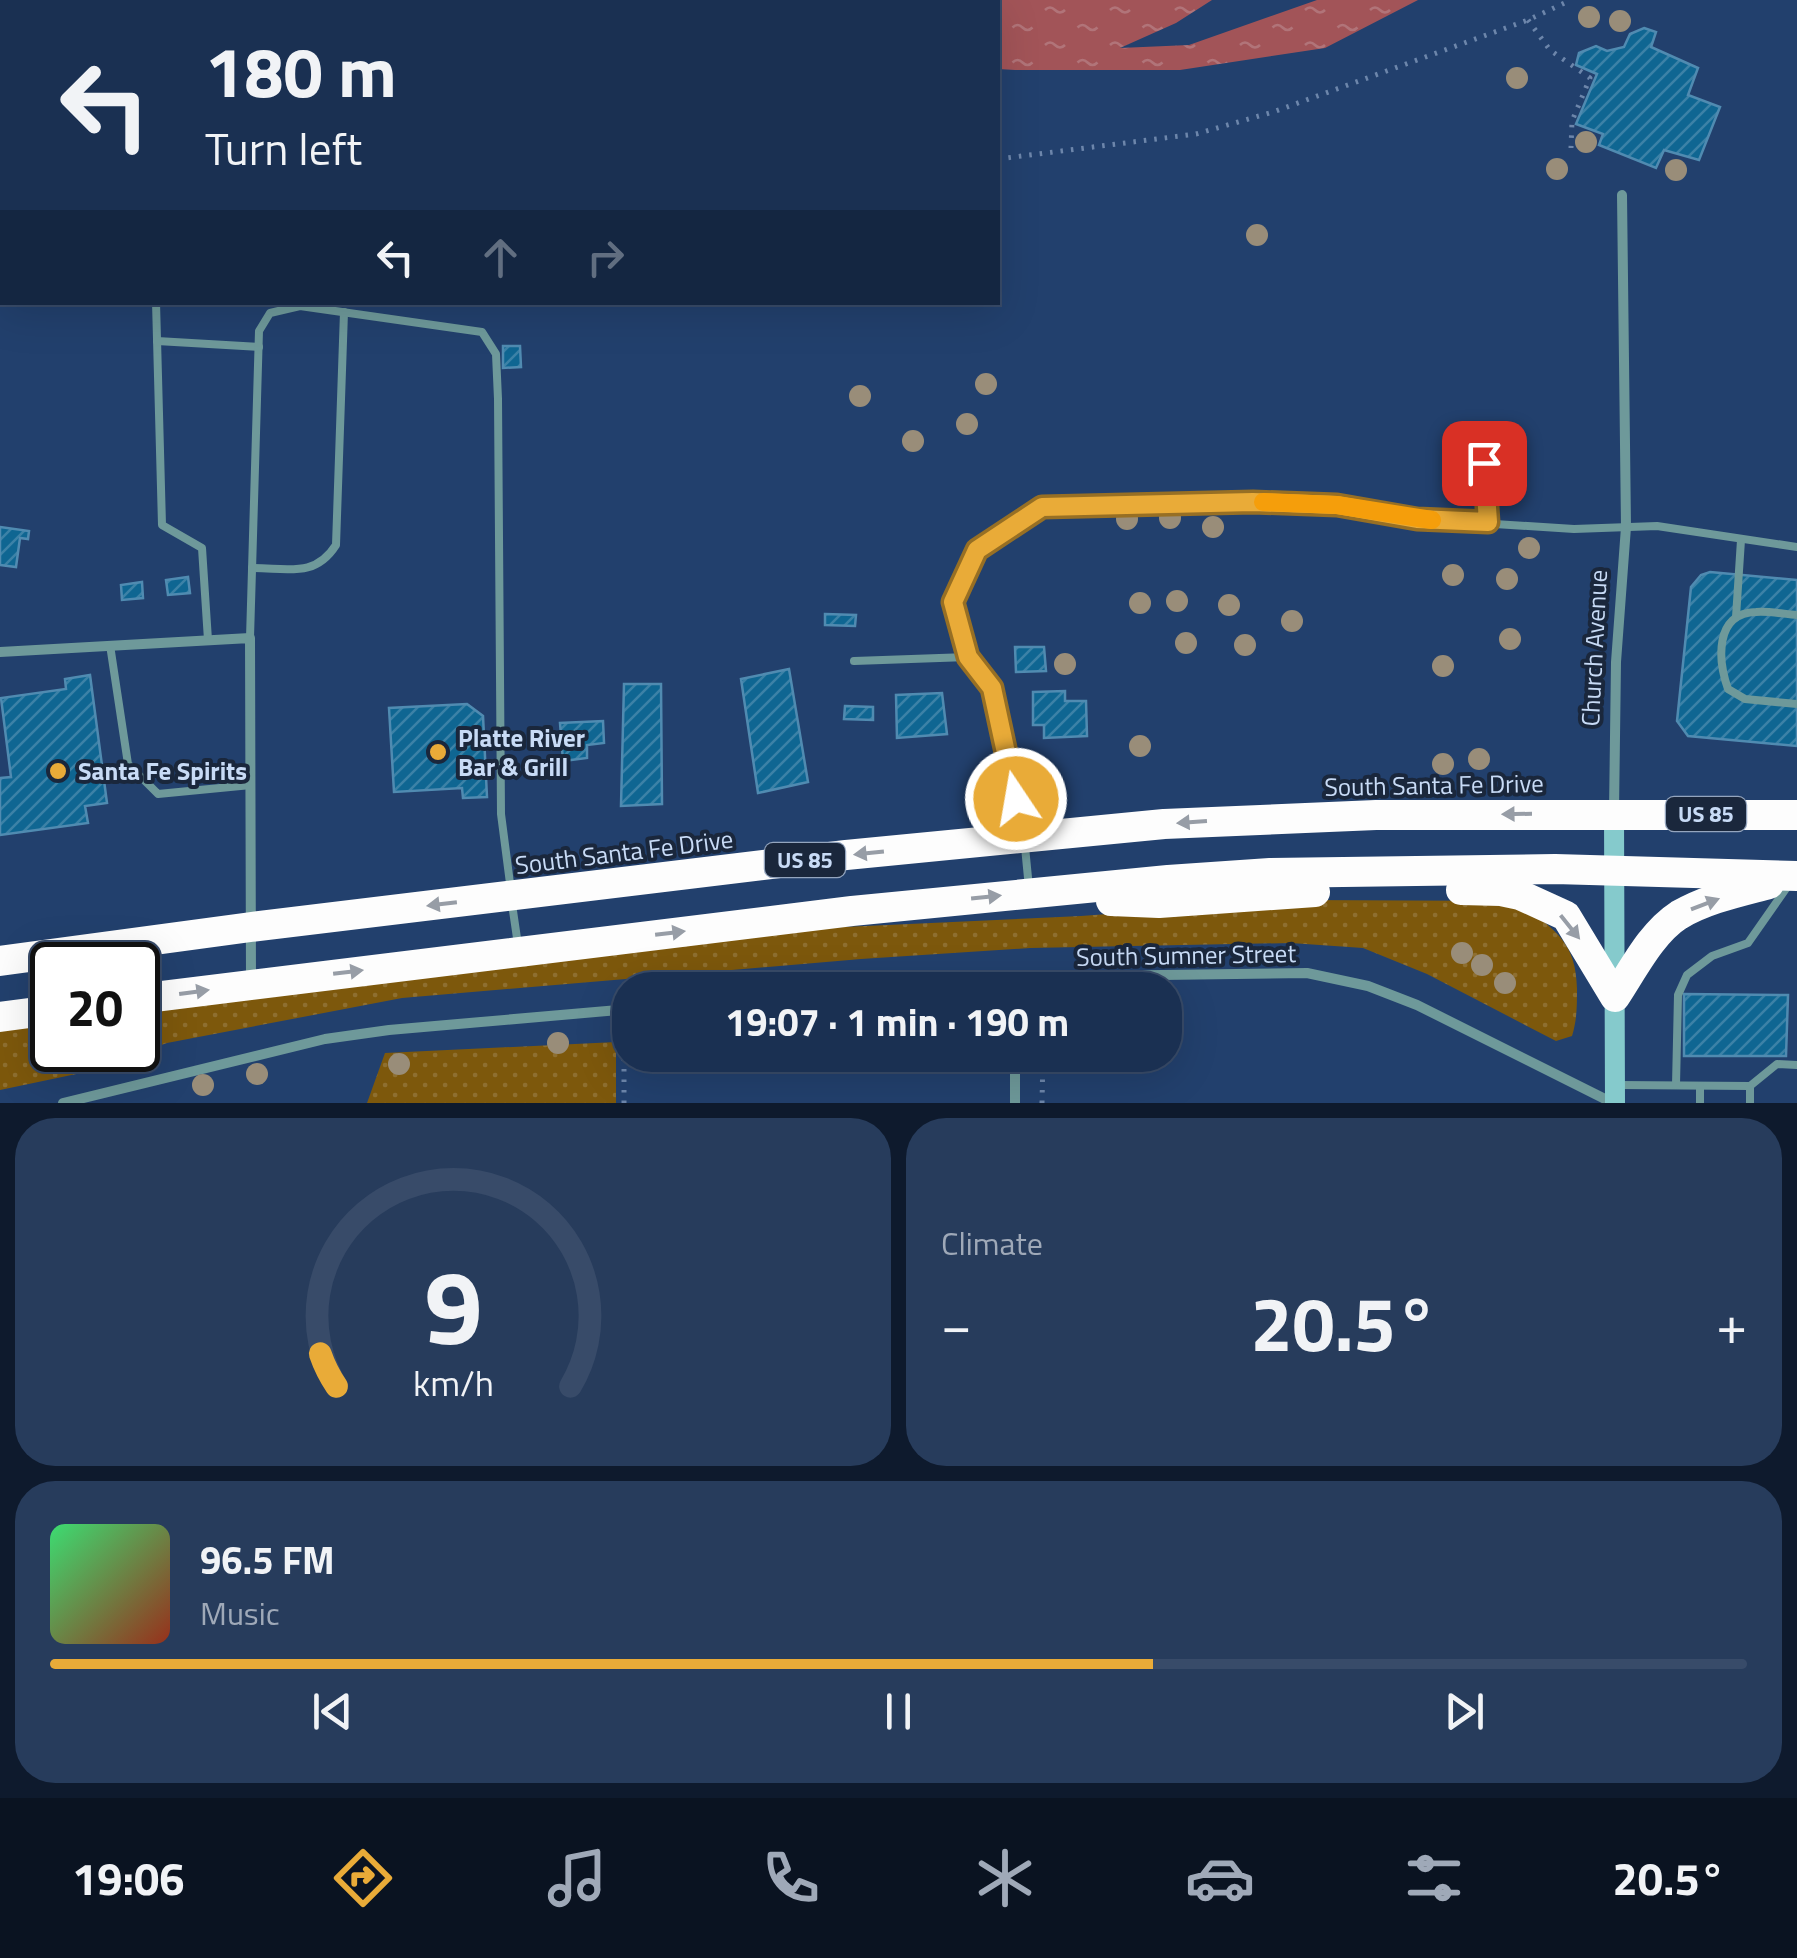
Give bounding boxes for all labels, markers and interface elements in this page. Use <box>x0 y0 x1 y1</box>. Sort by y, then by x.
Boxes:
text: 180 m <box>205 18 397 124</box>
icon: left <box>40 40 170 170</box>
text: Turn left <box>205 114 362 182</box>
icon: left <box>368 230 423 285</box>
icon: ahead <box>473 230 528 285</box>
icon: right <box>578 230 633 285</box>
pin <box>1442 421 1527 506</box>
icon: arrive <box>1457 436 1512 491</box>
street label: Church Avenue <box>1571 569 1617 727</box>
place label: Platte River Bar & Grill <box>458 719 585 786</box>
marker: Platte River Bar & Grill <box>427 741 449 763</box>
position arrow <box>964 747 1068 851</box>
place label: Santa Fe Spirits <box>78 752 247 790</box>
marker: Santa Fe Spirits <box>47 760 69 782</box>
street label: South Santa Fe Drive <box>1324 764 1544 806</box>
road number: US 85 <box>1666 797 1746 831</box>
one-way arrow <box>1500 806 1532 822</box>
one-way arrow <box>1176 815 1208 831</box>
street label: South Santa Fe Drive <box>513 820 735 884</box>
road number: US 85 <box>765 843 845 877</box>
one-way arrow <box>852 845 884 861</box>
one-way arrow <box>971 888 1003 904</box>
one-way arrow <box>1690 895 1720 911</box>
one-way arrow <box>425 896 457 912</box>
one-way arrow <box>1559 914 1581 940</box>
one-way arrow <box>655 925 687 941</box>
street label: South Sumner Street <box>1076 934 1297 976</box>
speed limit sign: 20 <box>30 942 160 1072</box>
one-way arrow <box>332 964 364 980</box>
one-way arrow <box>179 983 211 999</box>
text: 19:07 · 1 min · 190 m <box>725 993 1069 1051</box>
text: Climate <box>941 1219 1043 1267</box>
text: 9 <box>424 1226 482 1384</box>
text: 20.5° <box>1250 1266 1438 1380</box>
text: − <box>941 1282 972 1365</box>
text: + <box>1716 1282 1747 1365</box>
text: km/h <box>413 1355 493 1410</box>
text: 96.5 FM <box>200 1531 335 1589</box>
text: Music <box>200 1589 280 1637</box>
icon: previous <box>305 1684 360 1739</box>
icon: pause <box>871 1684 926 1739</box>
icon: next <box>1437 1684 1492 1739</box>
icon: directions <box>328 1843 398 1913</box>
icon: music <box>542 1843 612 1913</box>
icon: phone <box>756 1843 826 1913</box>
icon: climate <box>970 1843 1040 1913</box>
icon: car <box>1185 1843 1255 1913</box>
icon: filters <box>1399 1843 1469 1913</box>
text: 19:06 <box>72 1844 184 1912</box>
text: 20.5° <box>1613 1844 1725 1912</box>

